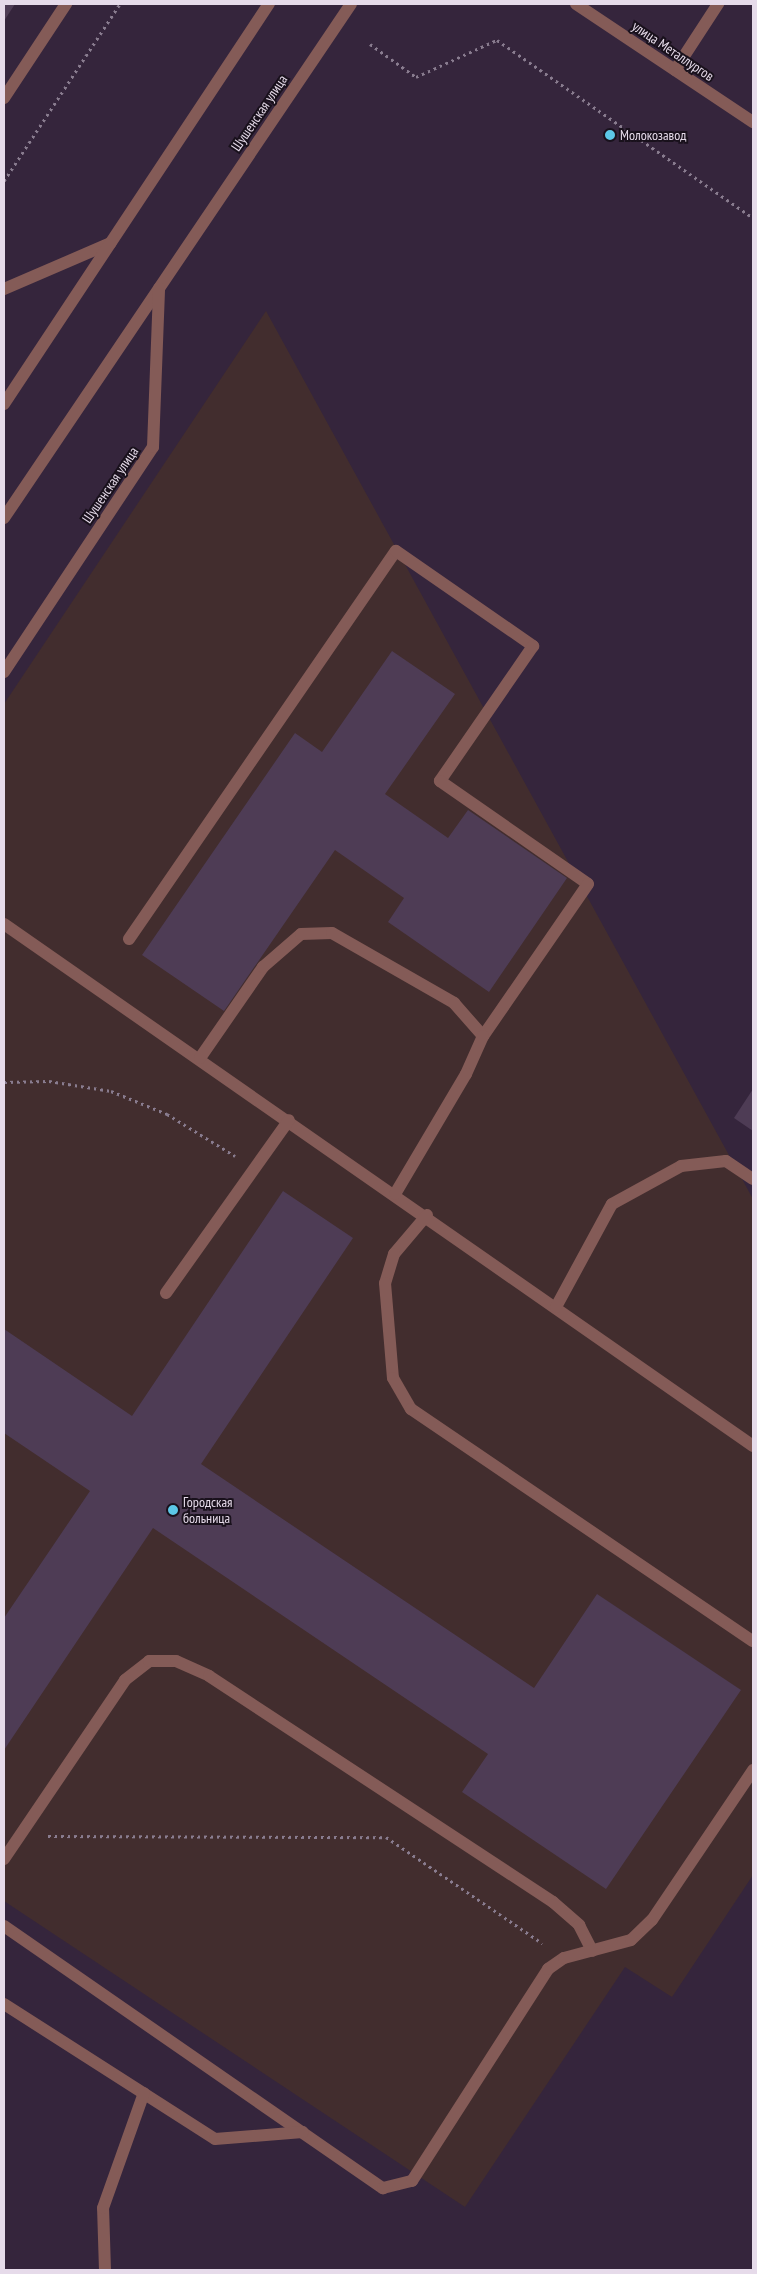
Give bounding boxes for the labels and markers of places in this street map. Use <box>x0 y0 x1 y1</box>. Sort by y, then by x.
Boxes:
place label: Молокозавод <box>620 127 686 143</box>
marker: Молокозавод <box>604 129 616 141</box>
place label: Городская больница <box>183 1494 232 1526</box>
marker: Городская больница <box>167 1504 179 1516</box>

